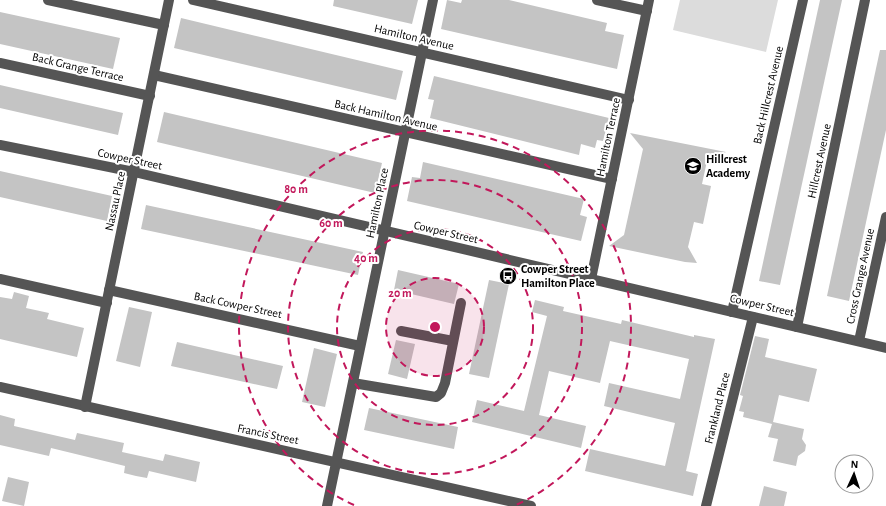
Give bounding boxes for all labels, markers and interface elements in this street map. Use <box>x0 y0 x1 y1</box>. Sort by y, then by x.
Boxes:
street label: Hamilton Avenue <box>373 22 455 52</box>
street label: Back Hillcrest Avenue <box>751 45 785 145</box>
street label: Back Grange Terrace <box>31 51 125 83</box>
street label: Hamilton Terrace <box>594 96 622 178</box>
street label: Back Hamilton Avenue <box>333 97 439 133</box>
street label: Hillcrest Avenue <box>805 122 833 200</box>
street label: Cowper Street <box>97 146 163 172</box>
place label: Hillcrest Academy <box>706 153 751 180</box>
school or university icon: Hillcrest Academy <box>683 156 703 176</box>
street label: Hamilton Place <box>364 167 390 239</box>
street label: Nassau Place <box>103 170 127 232</box>
text: 80 m <box>284 183 308 195</box>
text: 60 m <box>319 217 343 229</box>
street label: Cowper Street <box>413 219 479 245</box>
street label: Cross Grange Avenue <box>844 227 876 325</box>
text: 40 m <box>354 252 378 264</box>
place label: Cowper Street Hamilton Place <box>521 263 595 289</box>
bus stop icon: Cowper Street Hamilton Place <box>498 266 518 286</box>
text: 20 m <box>388 287 412 299</box>
street label: Back Cowper Street <box>193 290 283 320</box>
street label: Cowper Street <box>729 292 795 318</box>
centre of rings <box>428 320 442 334</box>
street label: Frankland Place <box>702 371 732 445</box>
street label: Francis Street <box>236 422 300 446</box>
north arrow <box>834 454 874 494</box>
text: N <box>850 459 859 470</box>

